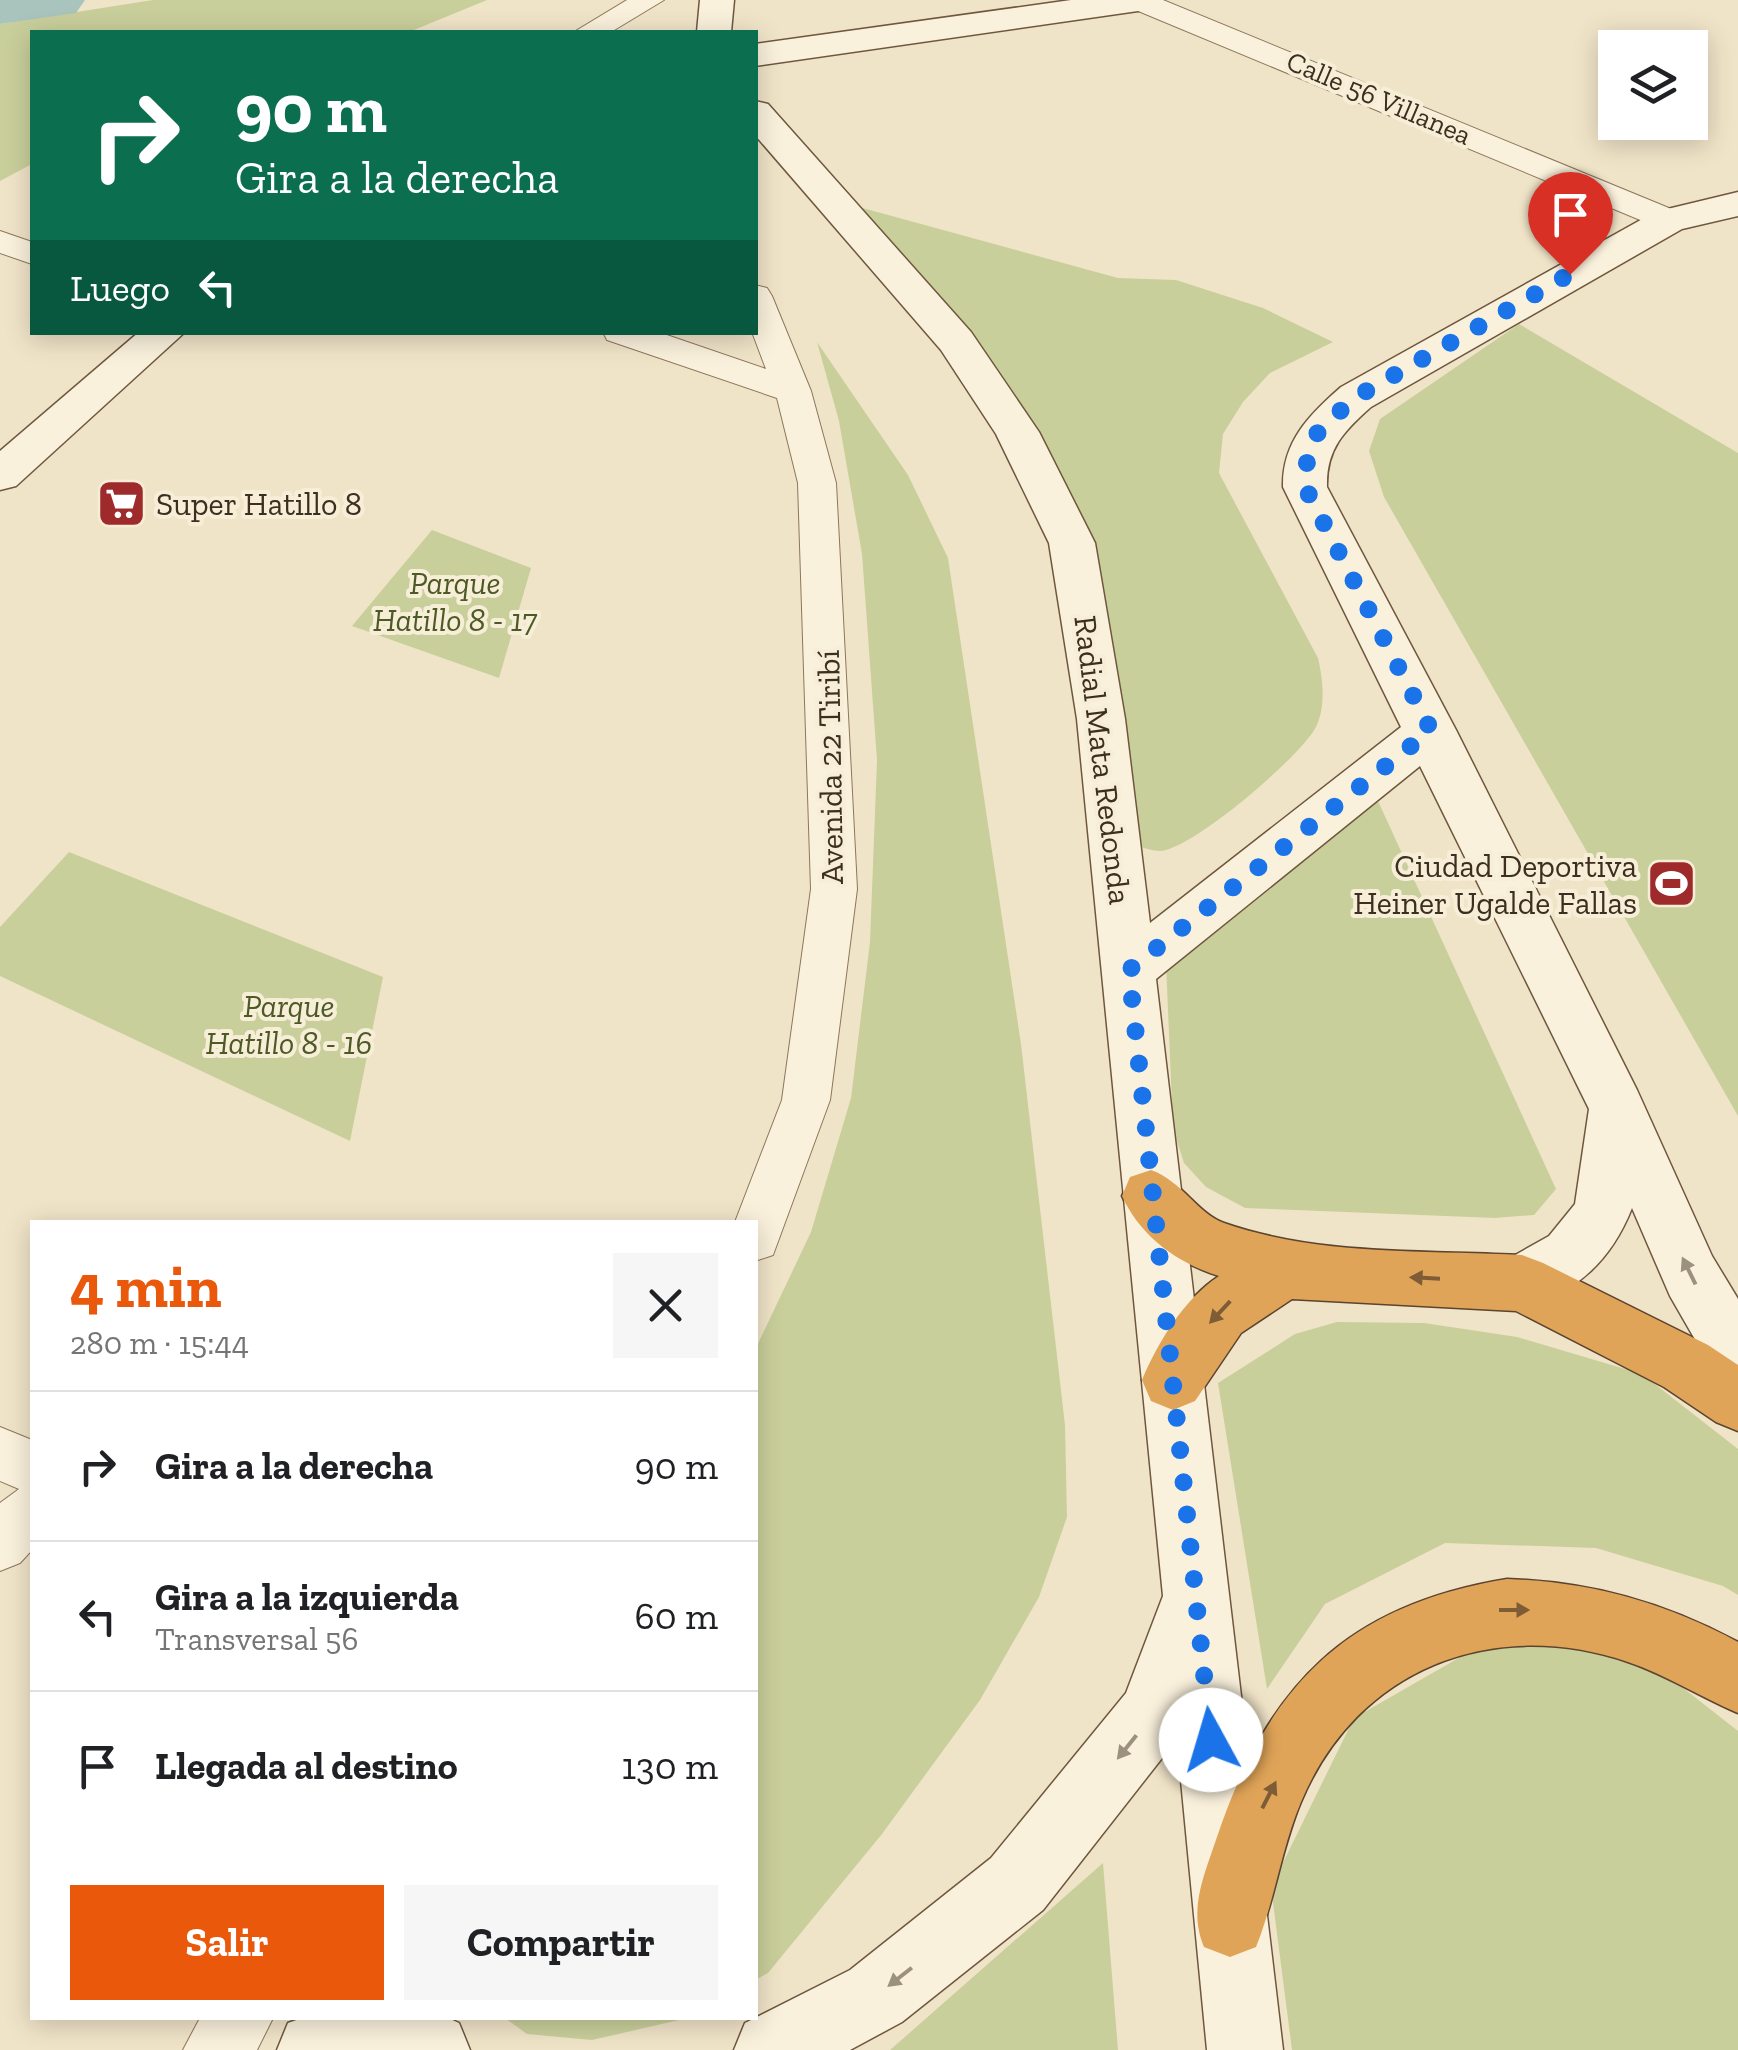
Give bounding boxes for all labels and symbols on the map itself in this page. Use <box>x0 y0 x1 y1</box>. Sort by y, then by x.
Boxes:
street label: Calle 56 Villanea <box>1282 44 1477 152</box>
pin <box>1528 172 1613 275</box>
supermarket icon: Super Hatillo 8 <box>95 478 147 530</box>
place label: Super Hatillo 8 <box>156 485 362 523</box>
park label: Parque Hatillo 8 - 17 <box>373 564 537 639</box>
street label: Radial Mata Redonda <box>1066 613 1140 907</box>
street label: Avenida 22 Tiribí <box>809 649 851 885</box>
place label: Ciudad Deportiva Heiner Ugalde Fallas <box>1353 847 1637 922</box>
sports icon: Ciudad Deportiva Heiner Ugalde Fallas <box>1646 858 1698 910</box>
park label: Parque Hatillo 8 - 16 <box>206 987 372 1062</box>
one-way arrow <box>1681 1256 1698 1285</box>
one-way arrow <box>1408 1270 1440 1286</box>
one-way arrow <box>1209 1299 1232 1323</box>
one-way arrow <box>1499 1602 1531 1618</box>
position arrow <box>1159 1688 1263 1792</box>
one-way arrow <box>1117 1734 1138 1760</box>
one-way arrow <box>1260 1780 1277 1809</box>
one-way arrow <box>887 1966 913 1987</box>

